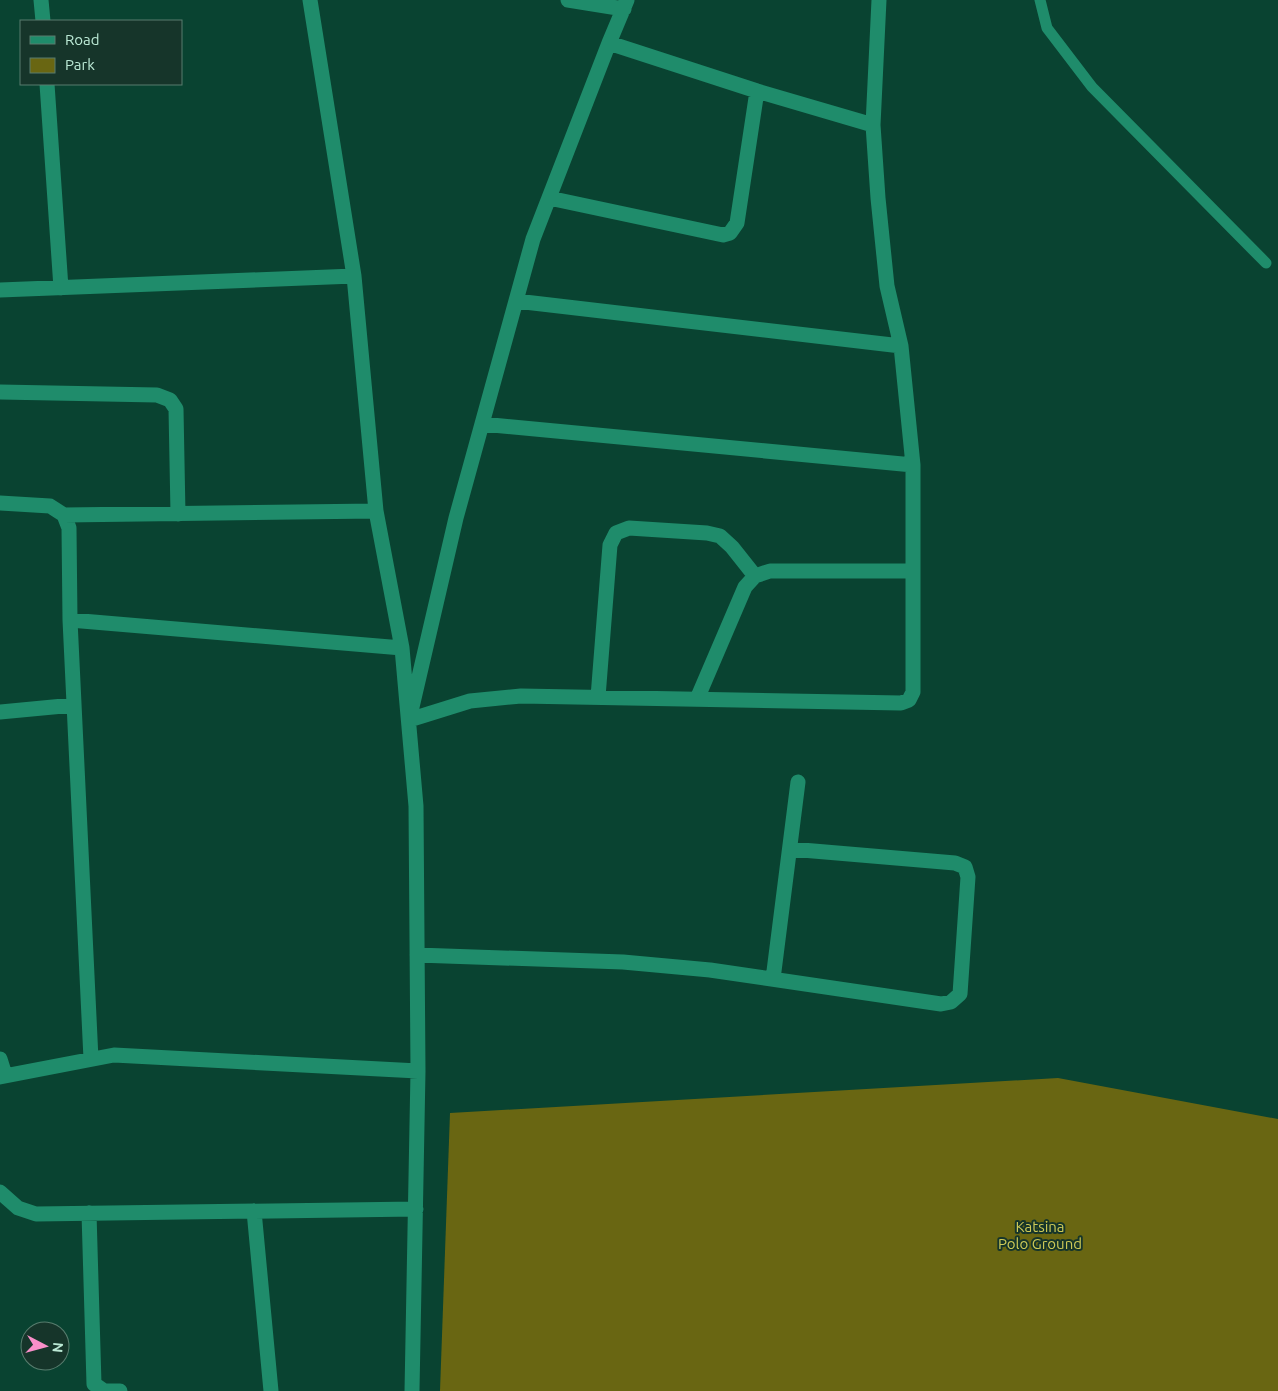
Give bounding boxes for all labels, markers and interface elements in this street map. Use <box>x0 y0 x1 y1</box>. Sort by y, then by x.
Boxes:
legend <box>20 20 182 85</box>
text: Road <box>65 31 100 48</box>
text: Park <box>65 56 95 73</box>
park label: Katsina Polo Ground <box>998 1218 1082 1252</box>
north arrow <box>20 1321 70 1371</box>
text: N <box>49 1341 66 1353</box>

